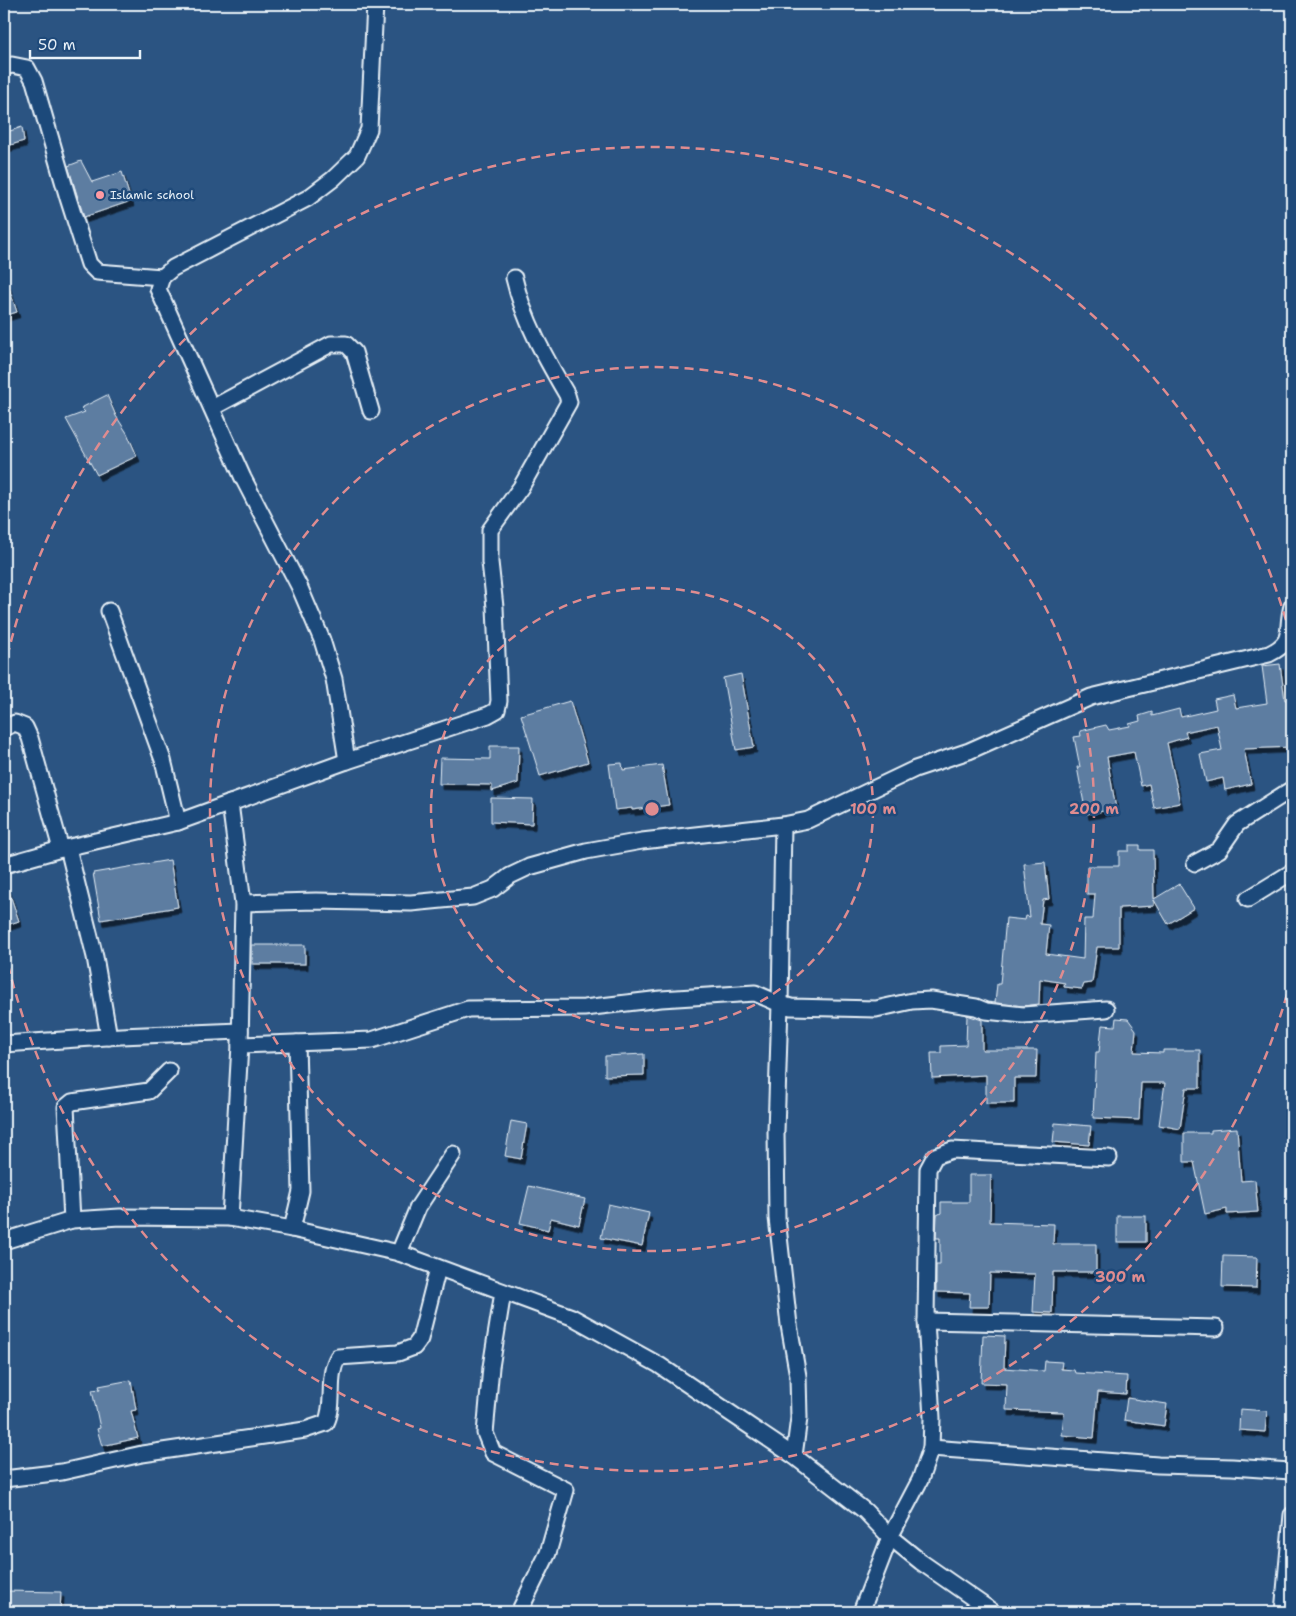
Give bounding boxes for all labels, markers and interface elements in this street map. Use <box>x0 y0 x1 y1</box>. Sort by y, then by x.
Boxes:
scale bar <box>30 28 140 60</box>
text: 50 m <box>38 35 76 55</box>
place label: Islamic school <box>110 187 194 203</box>
marker: Islamic school <box>94 189 106 201</box>
text: 100 m <box>850 799 896 819</box>
text: 200 m <box>1069 799 1119 819</box>
centre of rings <box>643 800 661 818</box>
text: 300 m <box>1095 1267 1145 1287</box>

